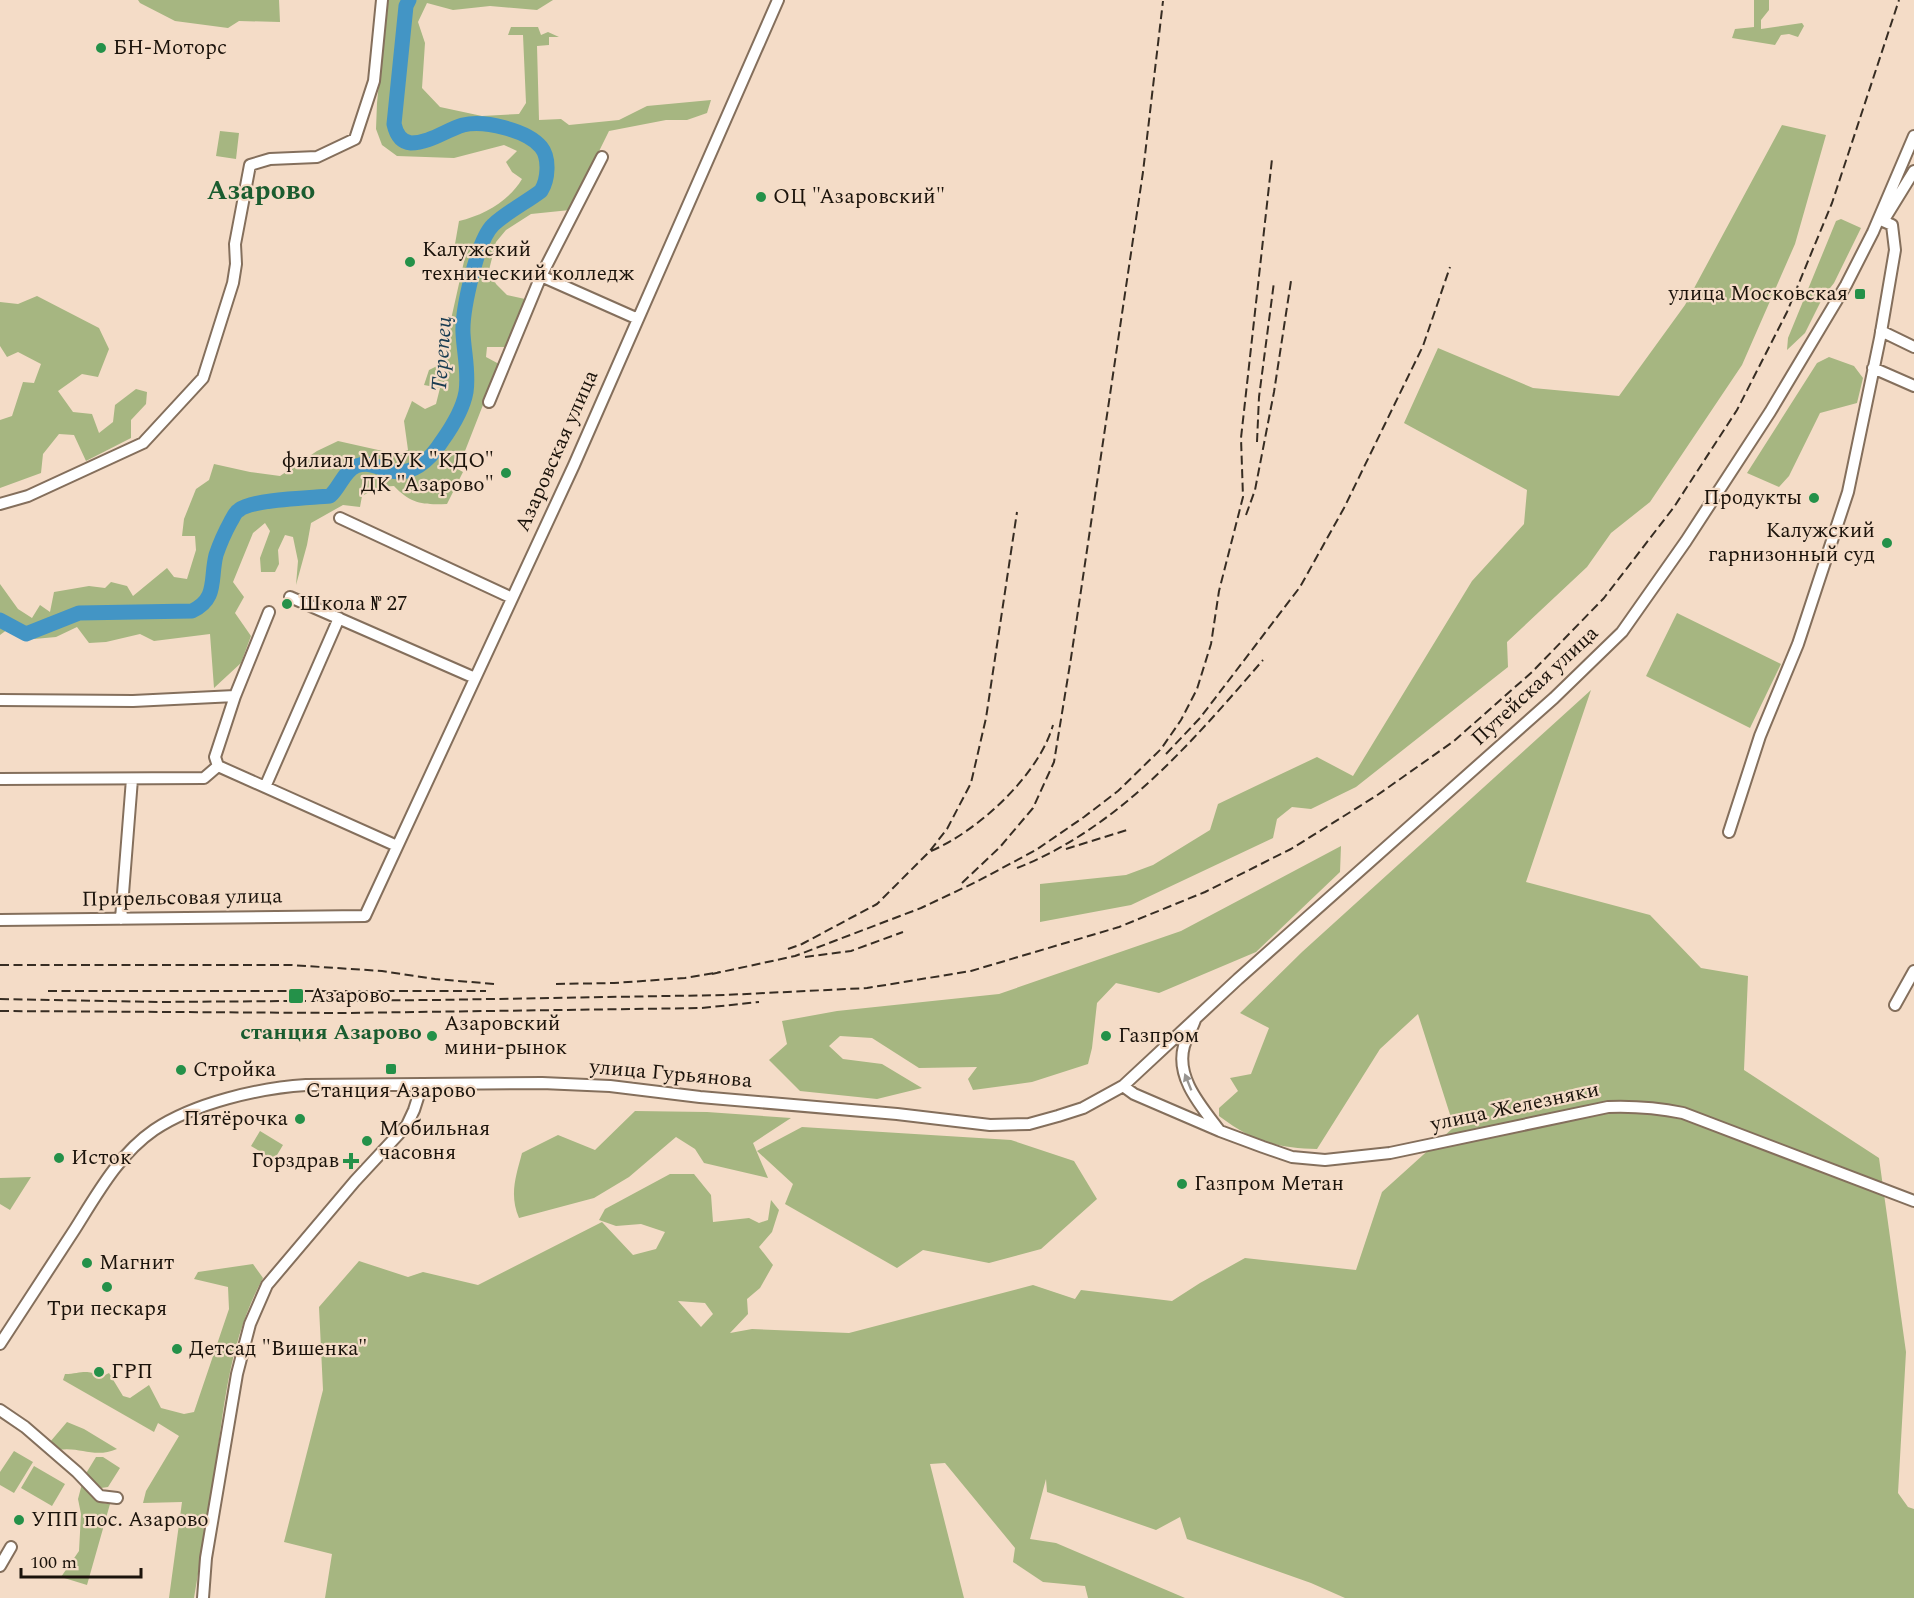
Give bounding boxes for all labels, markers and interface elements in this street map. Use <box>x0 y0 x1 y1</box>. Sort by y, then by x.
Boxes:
place label: БН-Моторс <box>113 32 227 64</box>
marker: БН-Моторс <box>94 41 108 55</box>
district label: Азарово <box>207 170 315 212</box>
place label: ОЦ "Азаровский" <box>773 181 945 213</box>
marker: ОЦ "Азаровский" <box>754 190 768 204</box>
place label: Калужский технический колледж <box>422 234 635 290</box>
marker: Калужский технический колледж <box>403 255 417 269</box>
place label: улица Московская <box>1667 278 1848 310</box>
marker: улица Московская <box>1853 287 1867 301</box>
water label: Терепец <box>423 315 461 393</box>
street label: Азаровская улица <box>507 364 607 537</box>
place label: филиал МБУК "КДО" ДК "Азарово" <box>282 445 494 501</box>
marker: филиал МБУК "КДО" ДК "Азарово" <box>499 466 513 480</box>
place label: Продукты <box>1703 482 1802 514</box>
marker: Продукты <box>1807 491 1821 505</box>
place label: Калужский гарнизонный суд <box>1708 515 1875 571</box>
marker: Калужский гарнизонный суд <box>1880 536 1894 550</box>
place label: Школа № 27 <box>299 588 407 620</box>
marker: Школа № 27 <box>280 597 294 611</box>
street label: Путейская улица <box>1464 618 1607 754</box>
street label: Прирельсовая улица <box>81 880 283 916</box>
place label: Азарово <box>310 980 391 1012</box>
marker: Азарово <box>287 987 305 1005</box>
place label: Азаровский мини-рынок <box>444 1008 568 1064</box>
district label: станция Азарово <box>240 1016 422 1049</box>
place label: Газпром <box>1118 1020 1199 1052</box>
marker: Азаровский мини-рынок <box>425 1029 439 1043</box>
marker: Газпром <box>1099 1029 1113 1043</box>
street label: улица Гурьянова <box>587 1051 754 1097</box>
place label: Стройка <box>193 1054 277 1086</box>
marker: Станция Азарово <box>384 1062 398 1076</box>
marker: Стройка <box>174 1063 188 1077</box>
one-way arrow <box>1183 1072 1193 1090</box>
street label: улица Железняки <box>1427 1074 1602 1141</box>
place label: Станция Азарово <box>306 1075 476 1107</box>
place label: Пятёрочка <box>183 1103 289 1135</box>
marker: Пятёрочка <box>293 1112 307 1126</box>
place label: Мобильная часовня <box>379 1113 490 1169</box>
marker: Мобильная часовня <box>360 1134 374 1148</box>
place label: Исток <box>71 1142 132 1174</box>
place label: Горздрав <box>251 1145 339 1177</box>
marker: Исток <box>52 1151 66 1165</box>
marker: Горздрав <box>344 1154 358 1168</box>
place label: Газпром Метан <box>1194 1168 1344 1200</box>
marker: Газпром Метан <box>1175 1177 1189 1191</box>
place label: Магнит <box>99 1247 174 1279</box>
marker: Магнит <box>80 1256 94 1270</box>
marker: Три пескаря <box>100 1280 114 1294</box>
place label: Три пескаря <box>47 1293 167 1325</box>
place label: Детсад "Вишенка" <box>189 1333 367 1365</box>
marker: Детсад "Вишенка" <box>170 1342 184 1356</box>
place label: ГРП <box>111 1356 153 1388</box>
marker: ГРП <box>92 1365 106 1379</box>
place label: УПП пос. Азарово <box>31 1504 209 1536</box>
marker: УПП пос. Азарово <box>12 1513 26 1527</box>
scale bar <box>21 1541 141 1579</box>
text: 100 m <box>30 1549 77 1576</box>

